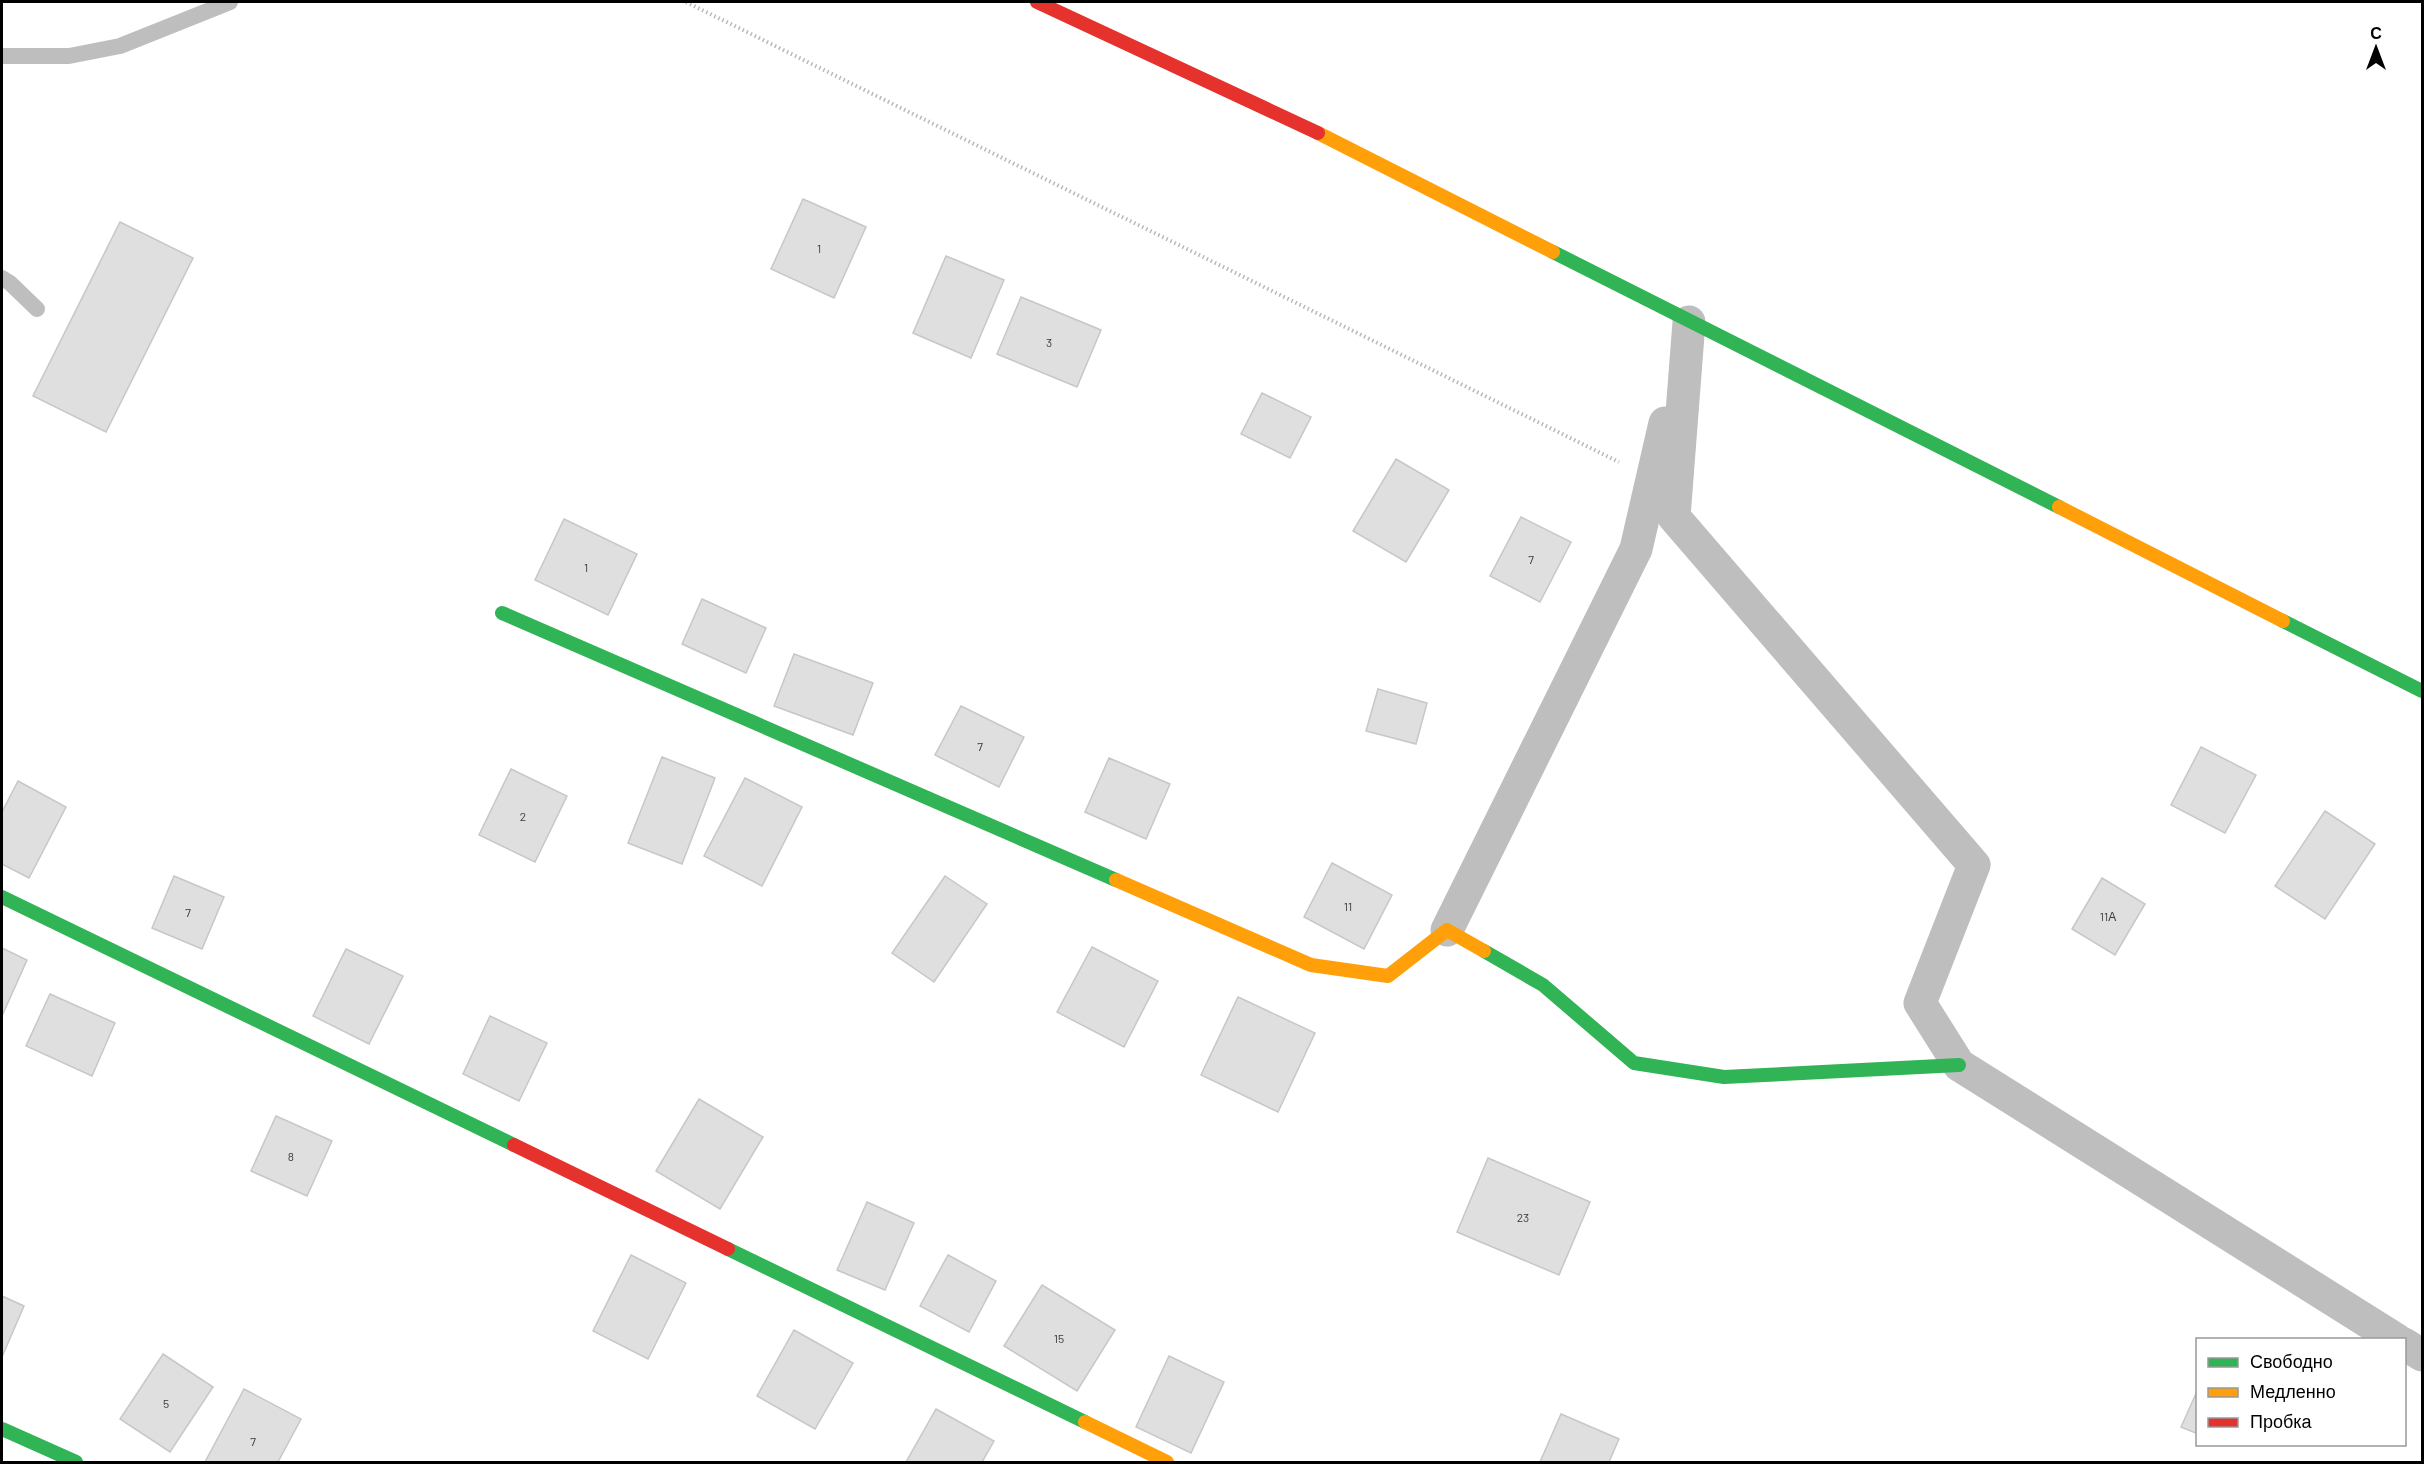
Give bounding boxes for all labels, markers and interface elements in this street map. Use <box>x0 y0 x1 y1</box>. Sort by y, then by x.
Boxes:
north arrow <box>2346 18 2406 78</box>
text: С <box>2370 23 2382 42</box>
house number: 1 <box>817 241 821 255</box>
house number: 3 <box>1046 335 1052 349</box>
house number: 7 <box>1528 552 1534 566</box>
house number: 1 <box>584 560 588 574</box>
house number: 7 <box>977 739 983 753</box>
house number: 2 <box>520 809 526 823</box>
house number: 11 <box>1344 899 1352 913</box>
house number: 7 <box>185 905 191 919</box>
house number: 11А <box>2100 909 2116 923</box>
house number: 8 <box>288 1149 294 1163</box>
house number: 23 <box>1517 1210 1529 1224</box>
house number: 15 <box>1054 1331 1064 1345</box>
legend <box>2196 1338 2406 1446</box>
text: Свободно <box>2250 1350 2333 1372</box>
text: Медленно <box>2250 1380 2336 1402</box>
house number: 5 <box>163 1396 169 1410</box>
text: Пробка <box>2250 1410 2313 1432</box>
house number: 7 <box>250 1434 256 1448</box>

